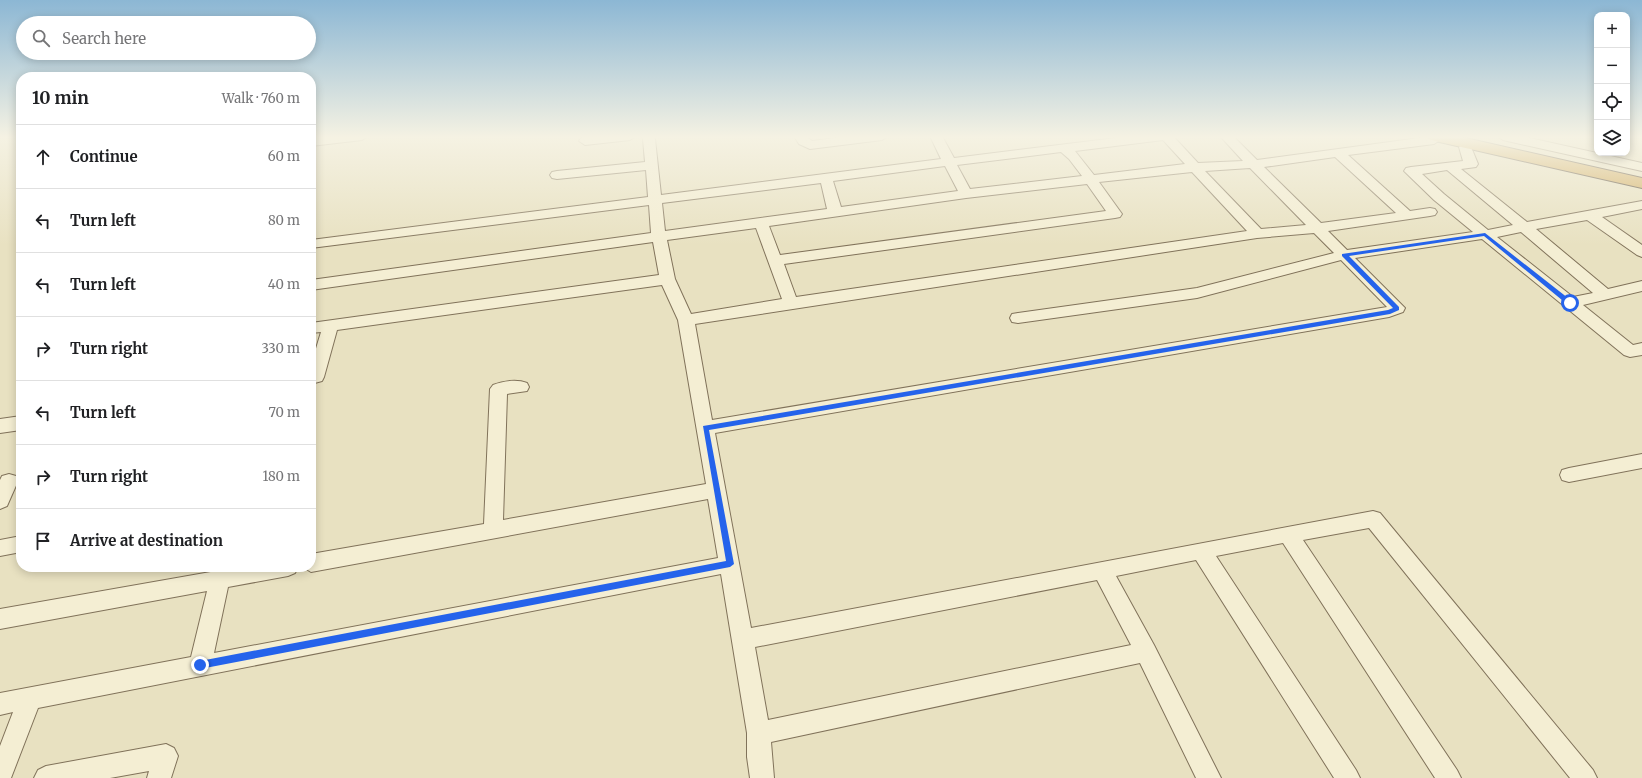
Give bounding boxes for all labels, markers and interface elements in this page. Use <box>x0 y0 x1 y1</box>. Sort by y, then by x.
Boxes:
map controls <box>1594 12 1630 156</box>
button: + <box>1594 12 1630 48</box>
search box <box>16 16 316 60</box>
icon: search <box>30 27 52 49</box>
text: Search here <box>62 29 146 48</box>
button: − <box>1594 48 1630 84</box>
button: locate <box>1594 84 1630 120</box>
text: 10 min <box>32 87 89 109</box>
text: Walk · 760 m <box>222 90 300 107</box>
button: layers <box>1594 120 1630 156</box>
icon: ahead <box>32 146 54 168</box>
text: Continue <box>70 147 138 166</box>
text: 60 m <box>268 148 300 165</box>
icon: left <box>32 210 54 232</box>
text: Turn left <box>70 211 136 230</box>
text: 80 m <box>268 212 300 229</box>
icon: left <box>32 274 54 296</box>
text: Turn left <box>70 275 136 294</box>
text: 40 m <box>268 276 300 293</box>
route start <box>1561 294 1579 312</box>
icon: right <box>32 338 54 360</box>
text: Turn right <box>70 339 148 358</box>
text: 330 m <box>261 340 300 357</box>
icon: left <box>32 402 54 424</box>
text: Turn left <box>70 403 136 422</box>
text: 70 m <box>269 404 300 421</box>
icon: right <box>32 466 54 488</box>
text: Turn right <box>70 467 148 486</box>
text: 180 m <box>262 468 300 485</box>
icon: arrive <box>32 530 54 552</box>
text: Arrive at destination <box>70 531 223 550</box>
route end <box>191 656 209 674</box>

